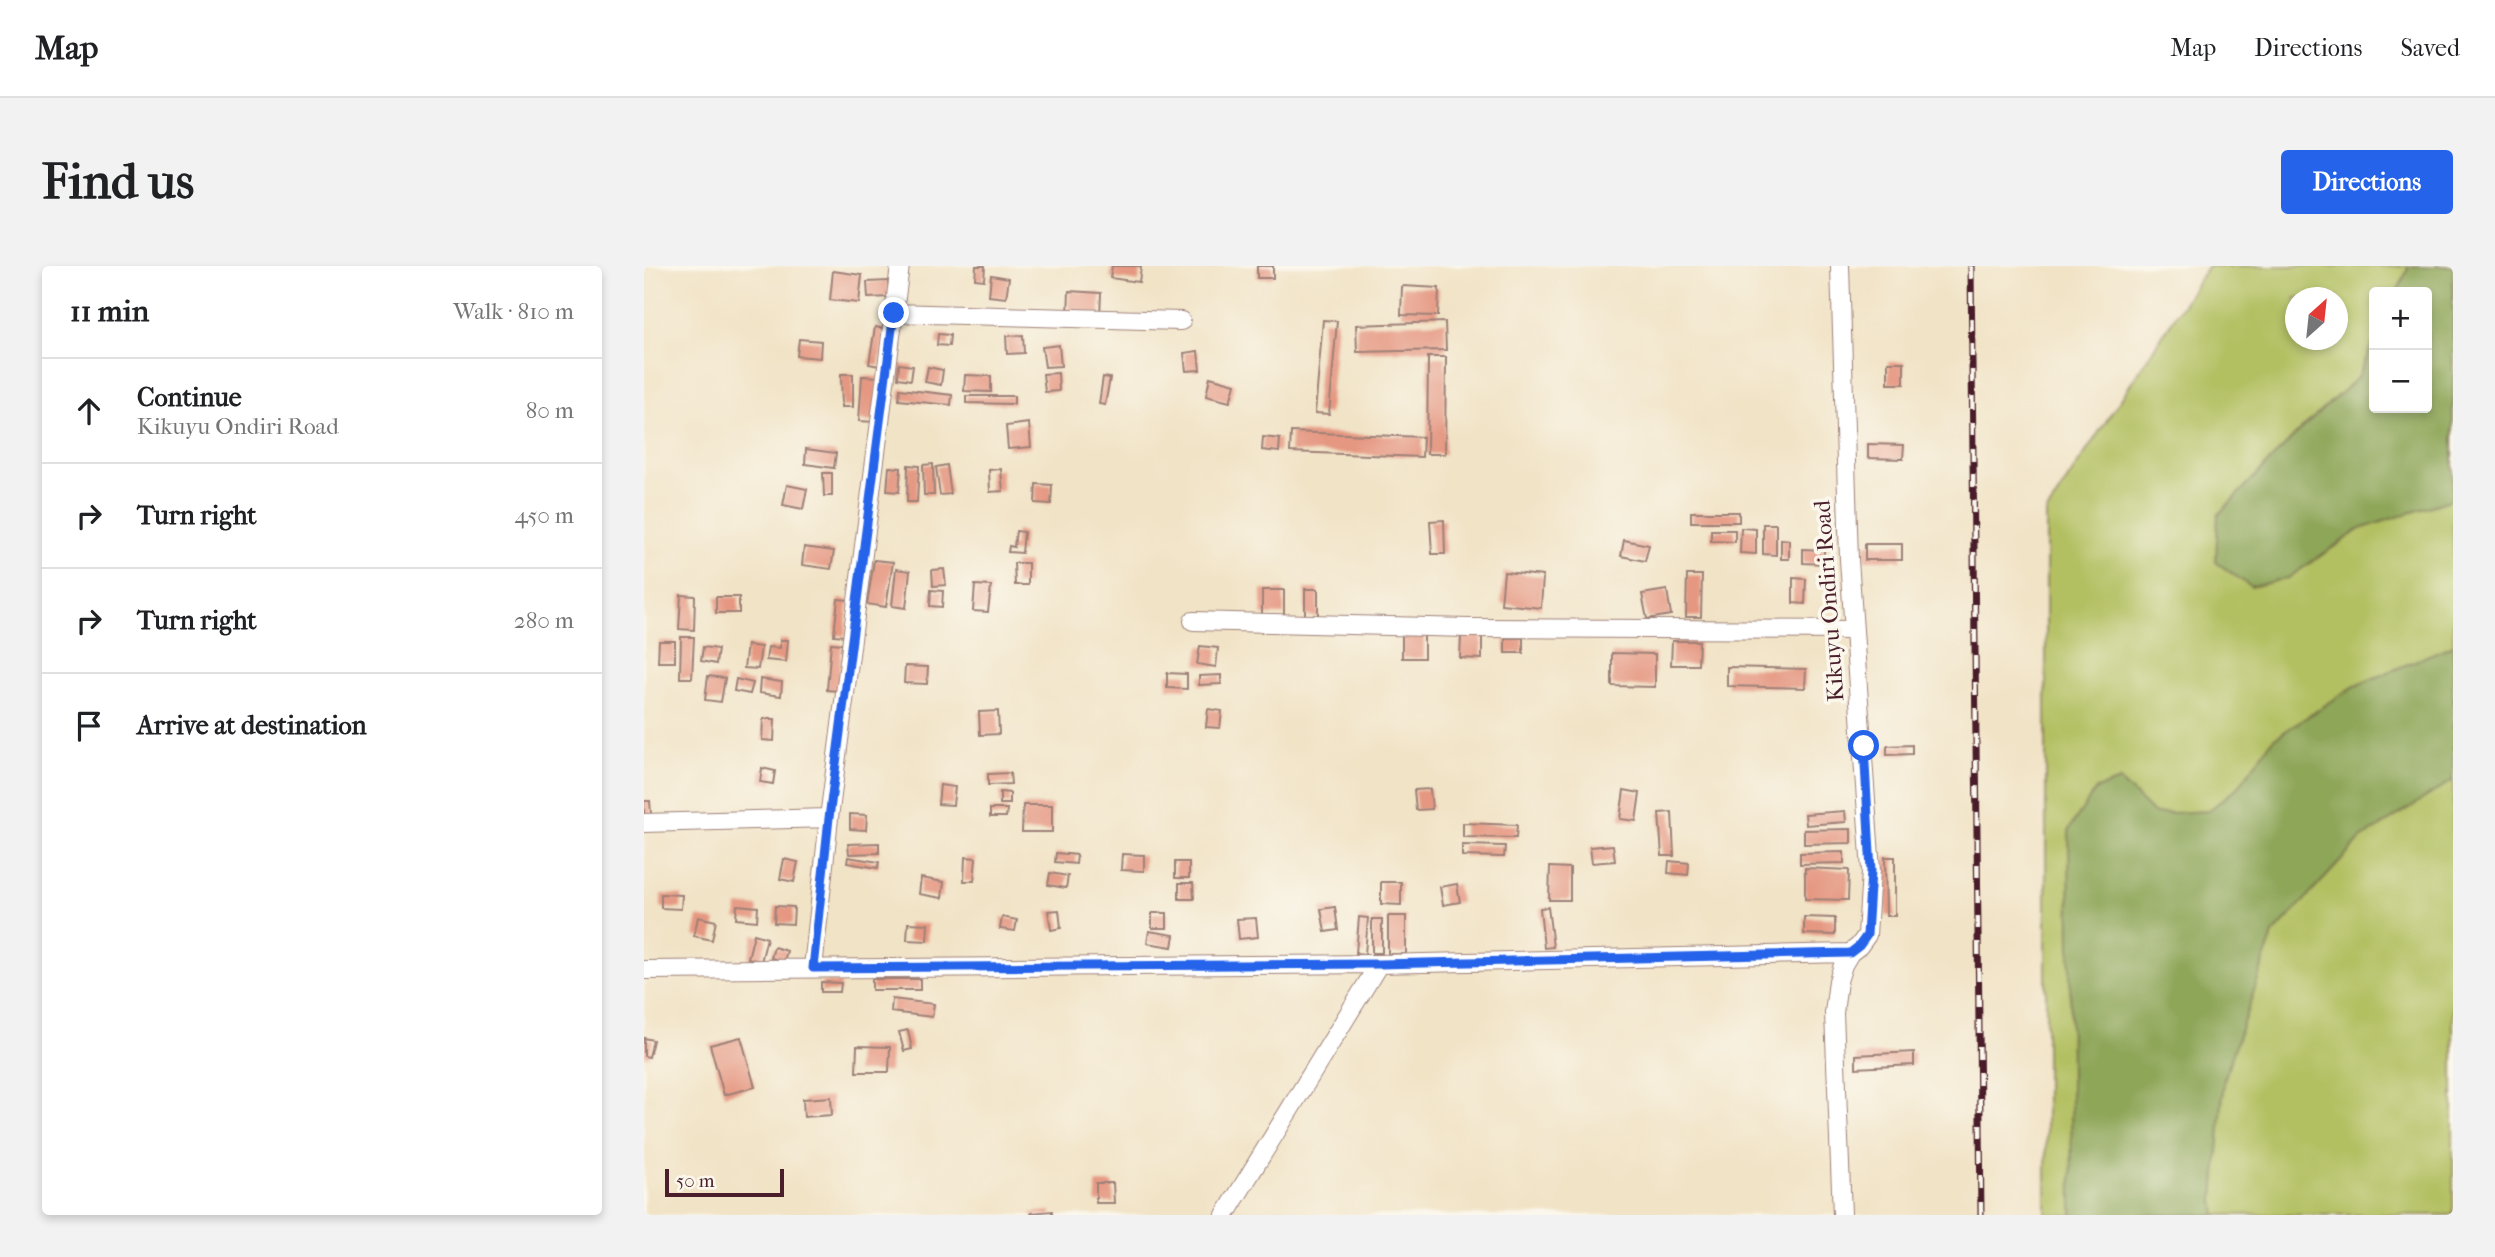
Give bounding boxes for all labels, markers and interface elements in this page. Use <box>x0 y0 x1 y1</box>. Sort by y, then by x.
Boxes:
text: Map <box>35 29 98 68</box>
text: Map <box>2170 34 2216 62</box>
text: Directions <box>2254 34 2362 62</box>
text: Saved <box>2400 34 2460 62</box>
button: Directions <box>2281 150 2453 214</box>
text: Find us <box>42 153 194 211</box>
north arrow <box>2285 287 2348 350</box>
map controls <box>2369 287 2432 413</box>
button: + <box>2369 287 2432 350</box>
text: 11 min <box>70 294 149 329</box>
route end <box>878 297 909 328</box>
text: Walk · 810 m <box>453 298 574 325</box>
button: − <box>2369 350 2432 413</box>
text: Continue <box>137 382 242 413</box>
icon: ahead <box>70 392 108 430</box>
text: 80 m <box>526 397 574 424</box>
text: Kikuyu Ondiri Road <box>137 413 339 440</box>
icon: right <box>70 497 108 535</box>
street label: Kikuyu Ondiri Road <box>1808 499 1850 703</box>
text: Turn right <box>137 500 257 531</box>
text: 450 m <box>514 502 574 529</box>
icon: right <box>70 602 108 640</box>
text: Turn right <box>137 605 257 636</box>
text: 280 m <box>514 607 574 634</box>
icon: arrive <box>70 707 108 745</box>
text: Arrive at destination <box>137 710 367 741</box>
route start <box>1848 730 1879 761</box>
scale bar <box>665 1166 784 1198</box>
text: 50 m <box>676 1170 715 1192</box>

